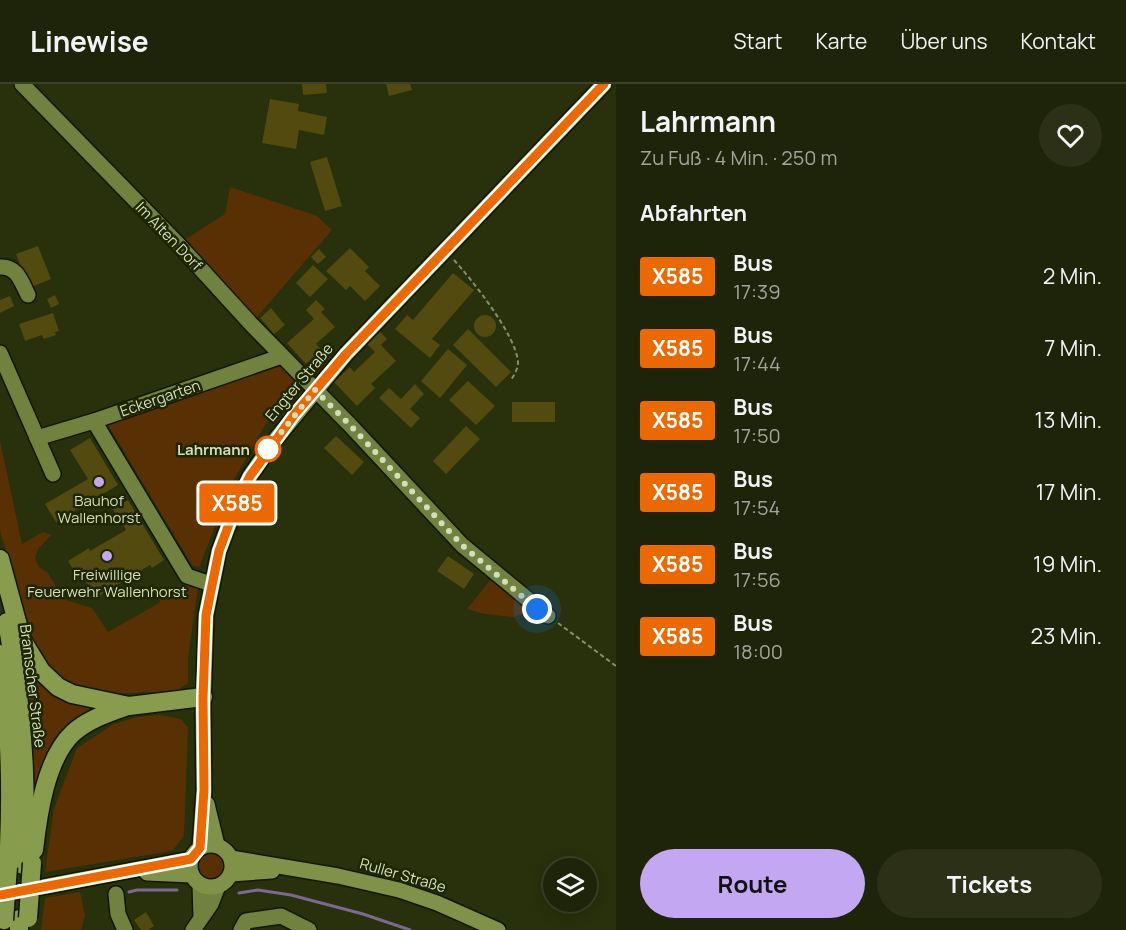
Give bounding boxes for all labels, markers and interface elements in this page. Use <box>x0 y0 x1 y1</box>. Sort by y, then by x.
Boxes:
text: Linewise <box>30 22 149 60</box>
text: Start <box>733 27 782 55</box>
text: Karte <box>815 27 867 55</box>
text: Über uns <box>900 27 988 55</box>
text: Kontakt <box>1021 27 1096 55</box>
text: Lahrmann <box>640 102 776 140</box>
button: heart <box>1039 104 1102 167</box>
text: Zu Fuß · 4 Min. · 250 m <box>640 144 837 171</box>
street label: Im Alten Dorf <box>131 197 208 275</box>
text: Abfahrten <box>640 198 747 228</box>
text: Bus <box>733 248 773 278</box>
text: 2 Min. <box>1043 261 1102 291</box>
text: X585 <box>652 262 703 290</box>
text: 17:39 <box>733 278 781 305</box>
text: Bus <box>733 320 773 350</box>
text: 7 Min. <box>1044 333 1102 363</box>
text: X585 <box>652 334 703 362</box>
street label: Engter Straße <box>260 338 338 425</box>
text: 17:44 <box>733 350 781 377</box>
street label: Eckergarten <box>117 374 203 422</box>
text: Bus <box>733 392 773 422</box>
text: 13 Min. <box>1035 405 1102 435</box>
text: X585 <box>652 406 703 434</box>
text: 17:50 <box>733 422 781 449</box>
marker: Lahrmann <box>255 436 281 462</box>
place label: Lahrmann <box>177 439 250 460</box>
text: Bus <box>733 464 773 494</box>
marker: Bauhof Wallenhorst <box>92 475 106 489</box>
text: 17 Min. <box>1036 477 1102 507</box>
text: X585 <box>652 478 703 506</box>
line badge: X585 <box>195 484 279 522</box>
text: X585 <box>211 489 263 517</box>
place label: Bauhof Wallenhorst <box>58 490 140 528</box>
text: 17:54 <box>733 494 780 521</box>
text: Bus <box>733 536 773 566</box>
marker: Freiwillige Feuerwehr Wallenhorst <box>100 549 114 563</box>
text: 19 Min. <box>1033 549 1102 579</box>
text: X585 <box>652 550 703 578</box>
place label: Freiwillige Feuerwehr Wallenhorst <box>27 564 187 602</box>
text: 17:56 <box>733 566 781 593</box>
your location <box>522 594 552 624</box>
text: Bus <box>733 608 773 638</box>
text: 23 Min. <box>1031 621 1102 651</box>
text: X585 <box>652 622 703 650</box>
street label: Bramscher Straße <box>15 623 51 749</box>
text: 18:00 <box>733 638 783 665</box>
button: Route <box>640 849 865 918</box>
button: Tickets <box>877 849 1102 918</box>
street label: Ruller Straße <box>357 853 449 897</box>
map controls <box>543 858 597 912</box>
button: layers <box>543 858 597 912</box>

